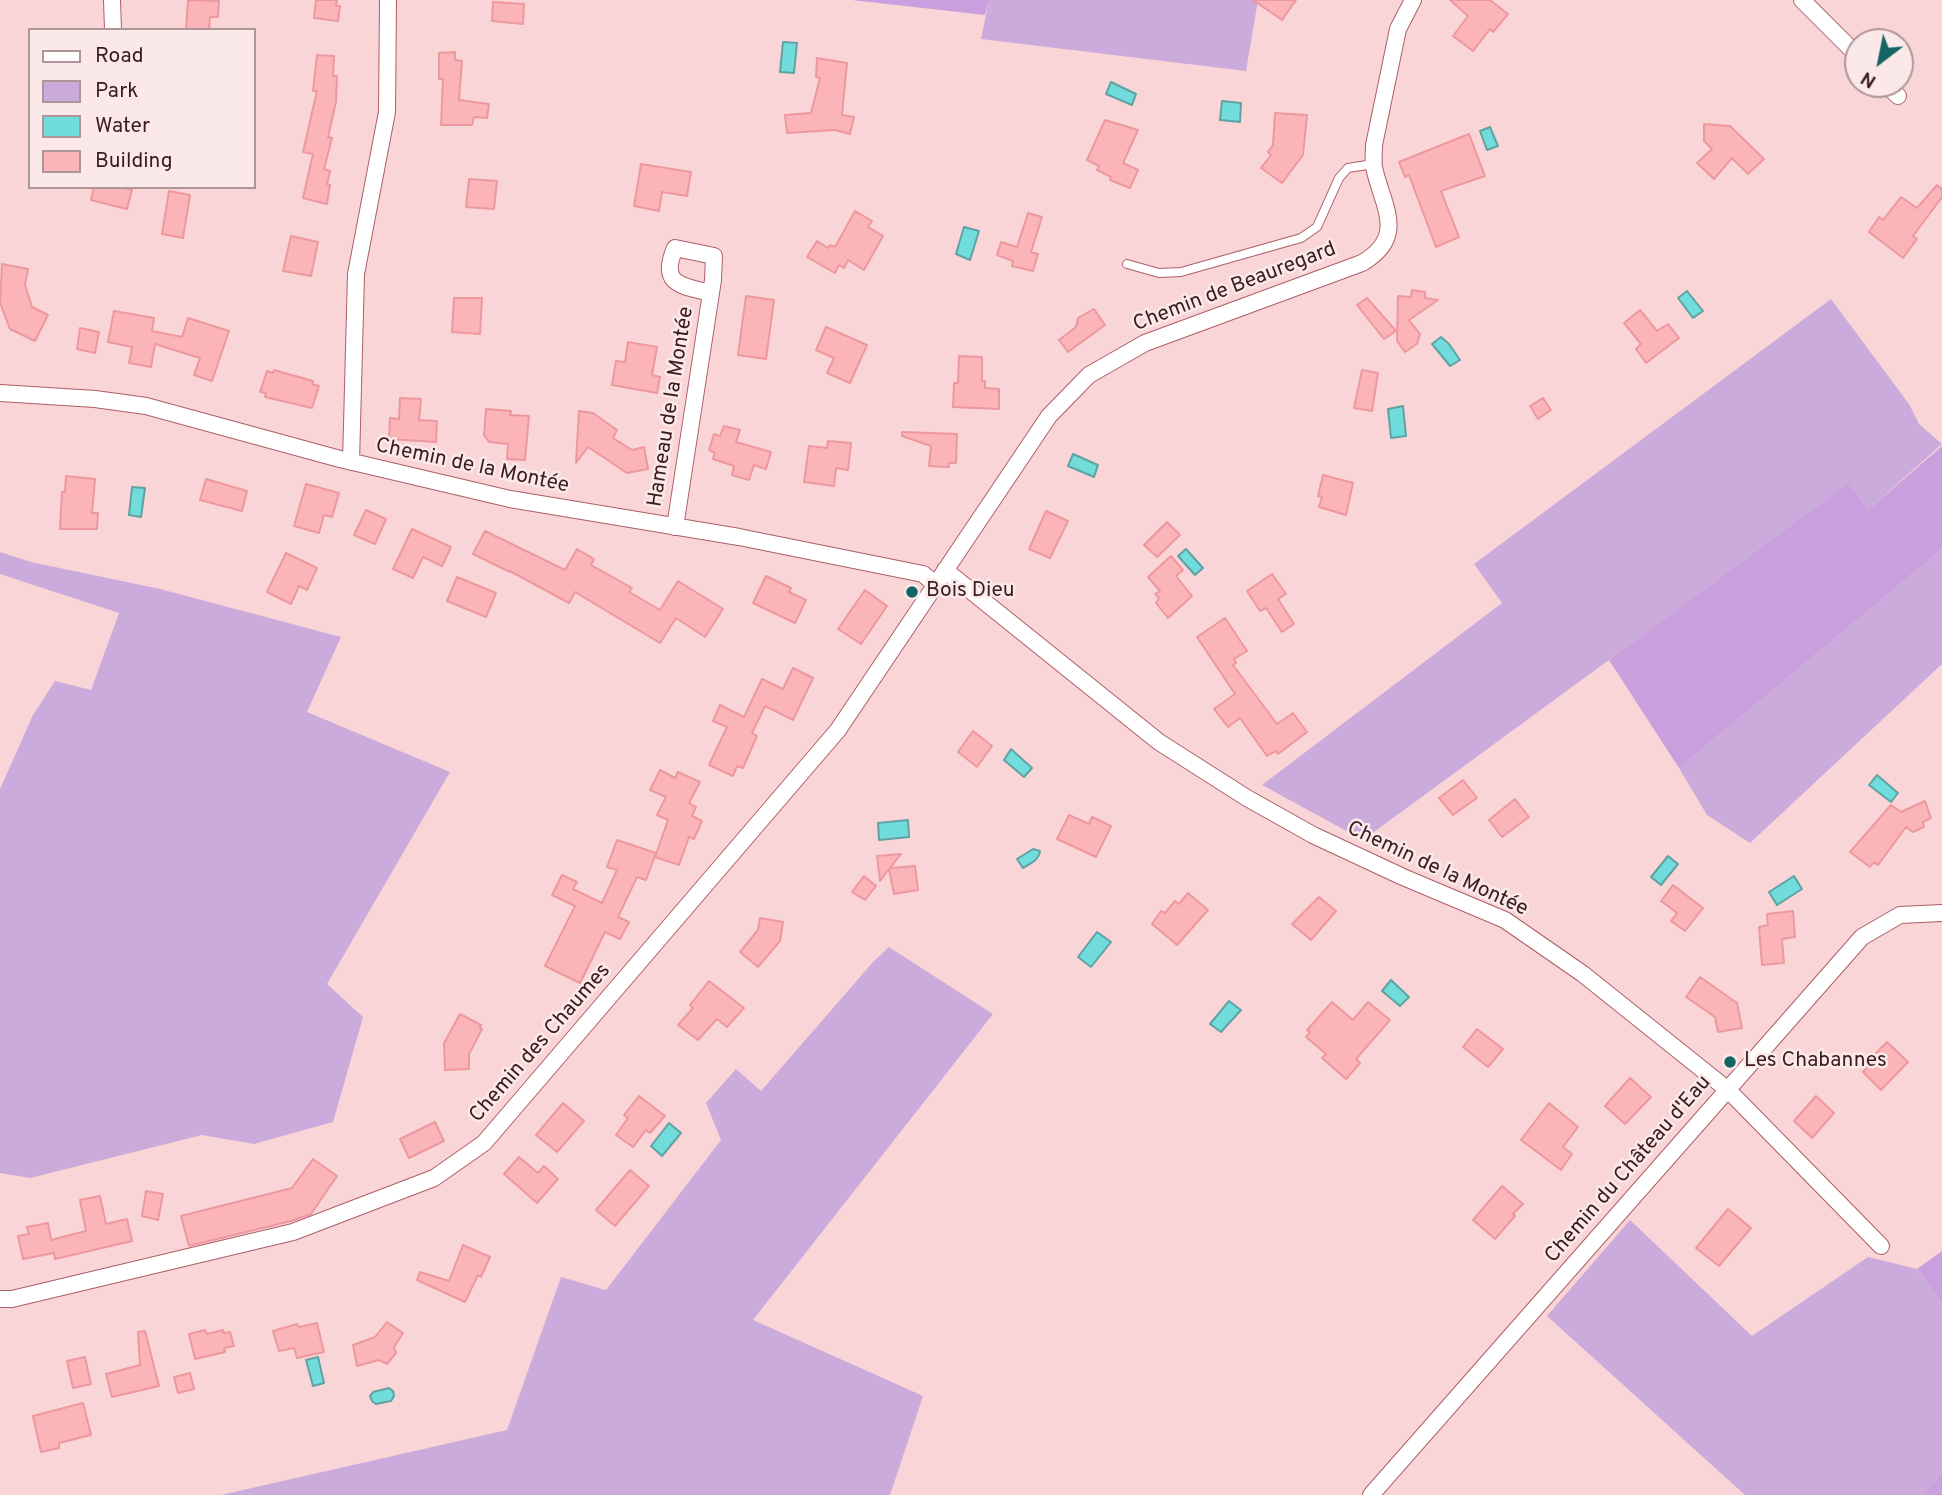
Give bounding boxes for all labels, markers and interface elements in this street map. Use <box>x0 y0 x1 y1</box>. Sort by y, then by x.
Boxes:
legend <box>28 28 256 189</box>
north arrow <box>1844 28 1914 98</box>
text: Road <box>95 43 144 70</box>
text: N <box>1857 65 1881 93</box>
text: Park <box>95 78 138 105</box>
text: Water <box>95 113 150 140</box>
text: Building <box>95 148 173 175</box>
street label: Chemin de Beauregard <box>1130 238 1340 338</box>
street label: Hameau de la Montée <box>644 305 700 509</box>
street label: Chemin de la Montée <box>373 434 571 500</box>
place label: Bois Dieu <box>926 579 1015 605</box>
marker: Bois Dieu <box>904 584 920 600</box>
street label: Chemin de la Montée <box>1342 817 1532 923</box>
street label: Chemin des Chaumes <box>465 959 617 1129</box>
place label: Les Chabannes <box>1744 1049 1887 1075</box>
marker: Les Chabannes <box>1722 1054 1738 1070</box>
street label: Chemin du Château d'Eau <box>1541 1071 1717 1269</box>

